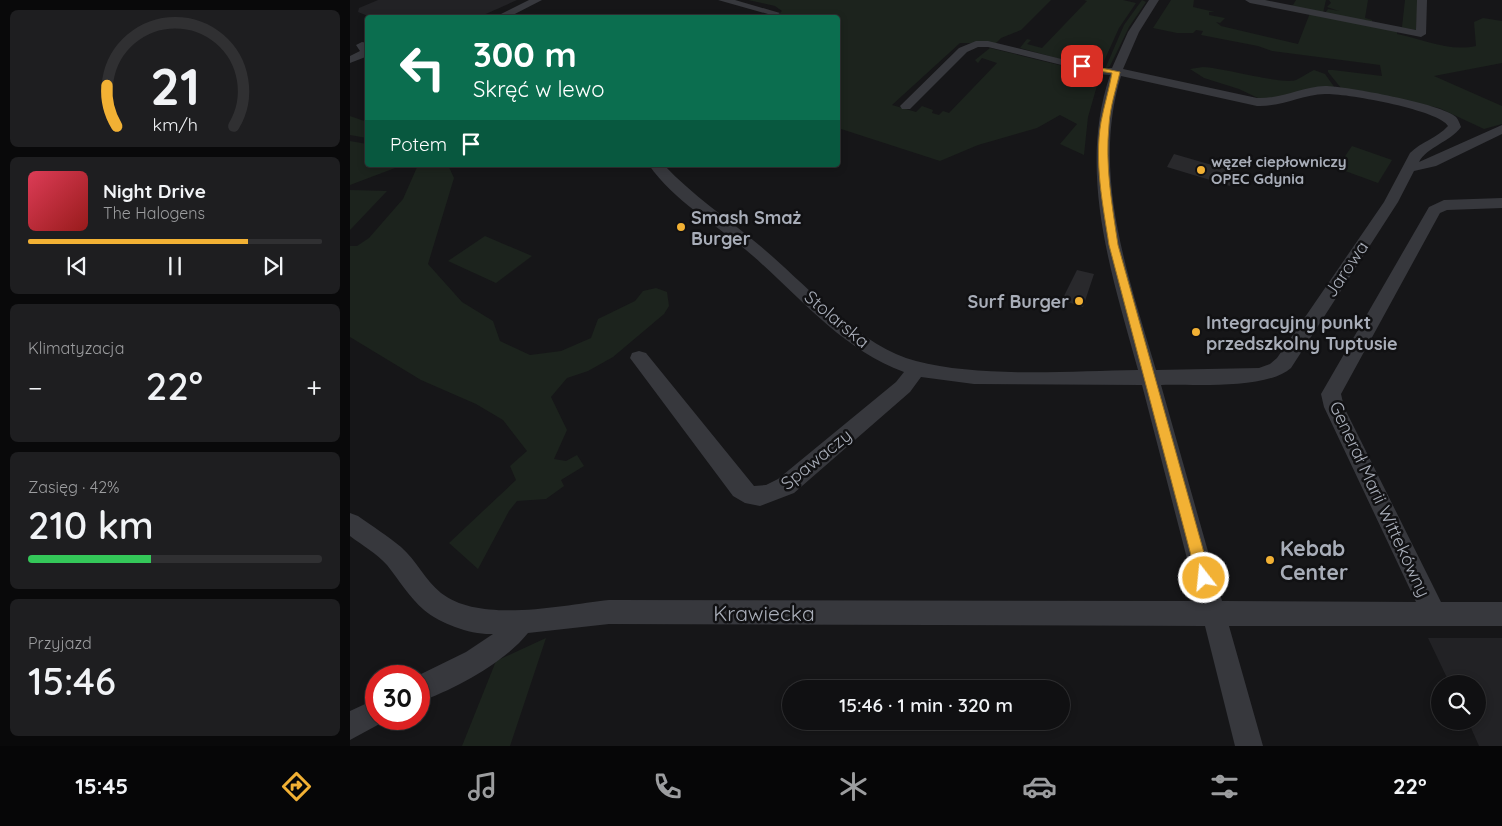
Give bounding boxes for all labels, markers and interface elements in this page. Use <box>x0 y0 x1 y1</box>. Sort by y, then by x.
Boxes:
text: 300 m <box>473 32 577 76</box>
icon: left <box>390 35 455 100</box>
pin <box>1061 45 1103 87</box>
icon: arrive <box>1068 52 1096 80</box>
text: 21 <box>150 53 200 118</box>
text: Skręć w lewo <box>473 75 605 103</box>
text: km/h <box>152 113 198 135</box>
icon: arrive <box>457 130 485 158</box>
text: Potem <box>390 132 447 156</box>
place label: węzeł ciepłowniczy OPEC Gdynia <box>1211 152 1346 188</box>
marker: węzeł ciepłowniczy OPEC Gdynia <box>1195 164 1207 176</box>
text: Night Drive <box>103 179 206 203</box>
text: The Halogens <box>103 203 205 223</box>
place label: Smash Smaż Burger <box>691 206 802 250</box>
marker: Smash Smaż Burger <box>675 221 687 233</box>
street label: Jarowa <box>1319 236 1373 302</box>
icon: previous <box>63 252 91 280</box>
icon: pause <box>161 252 189 280</box>
icon: next <box>259 252 287 280</box>
street label: Stolarska <box>800 285 874 353</box>
place label: Surf Burger <box>968 290 1069 313</box>
marker: Surf Burger <box>1073 295 1085 307</box>
place label: Integracyjny punkt przedszkolny Tuptusie <box>1206 311 1398 355</box>
marker: Integracyjny punkt przedszkolny Tuptusie <box>1190 326 1202 338</box>
text: Klimatyzacja <box>28 338 124 358</box>
text: 22° <box>146 362 203 410</box>
text: − <box>28 370 43 405</box>
text: + <box>306 370 322 405</box>
street label: Generał Marii Wittekówny <box>1324 397 1436 601</box>
street label: Spawaczy <box>776 423 856 495</box>
text: Zasięg · 42% <box>28 477 119 497</box>
text: 210 km <box>28 501 154 549</box>
place label: Kebab Center <box>1280 535 1348 585</box>
position arrow <box>1177 551 1229 603</box>
marker: Kebab Center <box>1264 554 1276 566</box>
street label: Krawiecka <box>713 600 815 626</box>
text: Przyjazd <box>28 633 92 653</box>
text: 15:46 <box>28 657 116 705</box>
speed limit sign: 30 <box>365 665 430 730</box>
map controls <box>1431 675 1486 730</box>
button: search <box>1431 675 1486 730</box>
text: 15:46 · 1 min · 320 m <box>839 693 1013 717</box>
icon: directions <box>279 769 314 804</box>
icon: music <box>465 769 500 804</box>
icon: phone <box>650 769 685 804</box>
icon: climate <box>836 769 871 804</box>
icon: car <box>1022 769 1057 804</box>
icon: filters <box>1207 769 1242 804</box>
text: 15:45 <box>75 772 128 800</box>
text: 22° <box>1393 772 1427 800</box>

